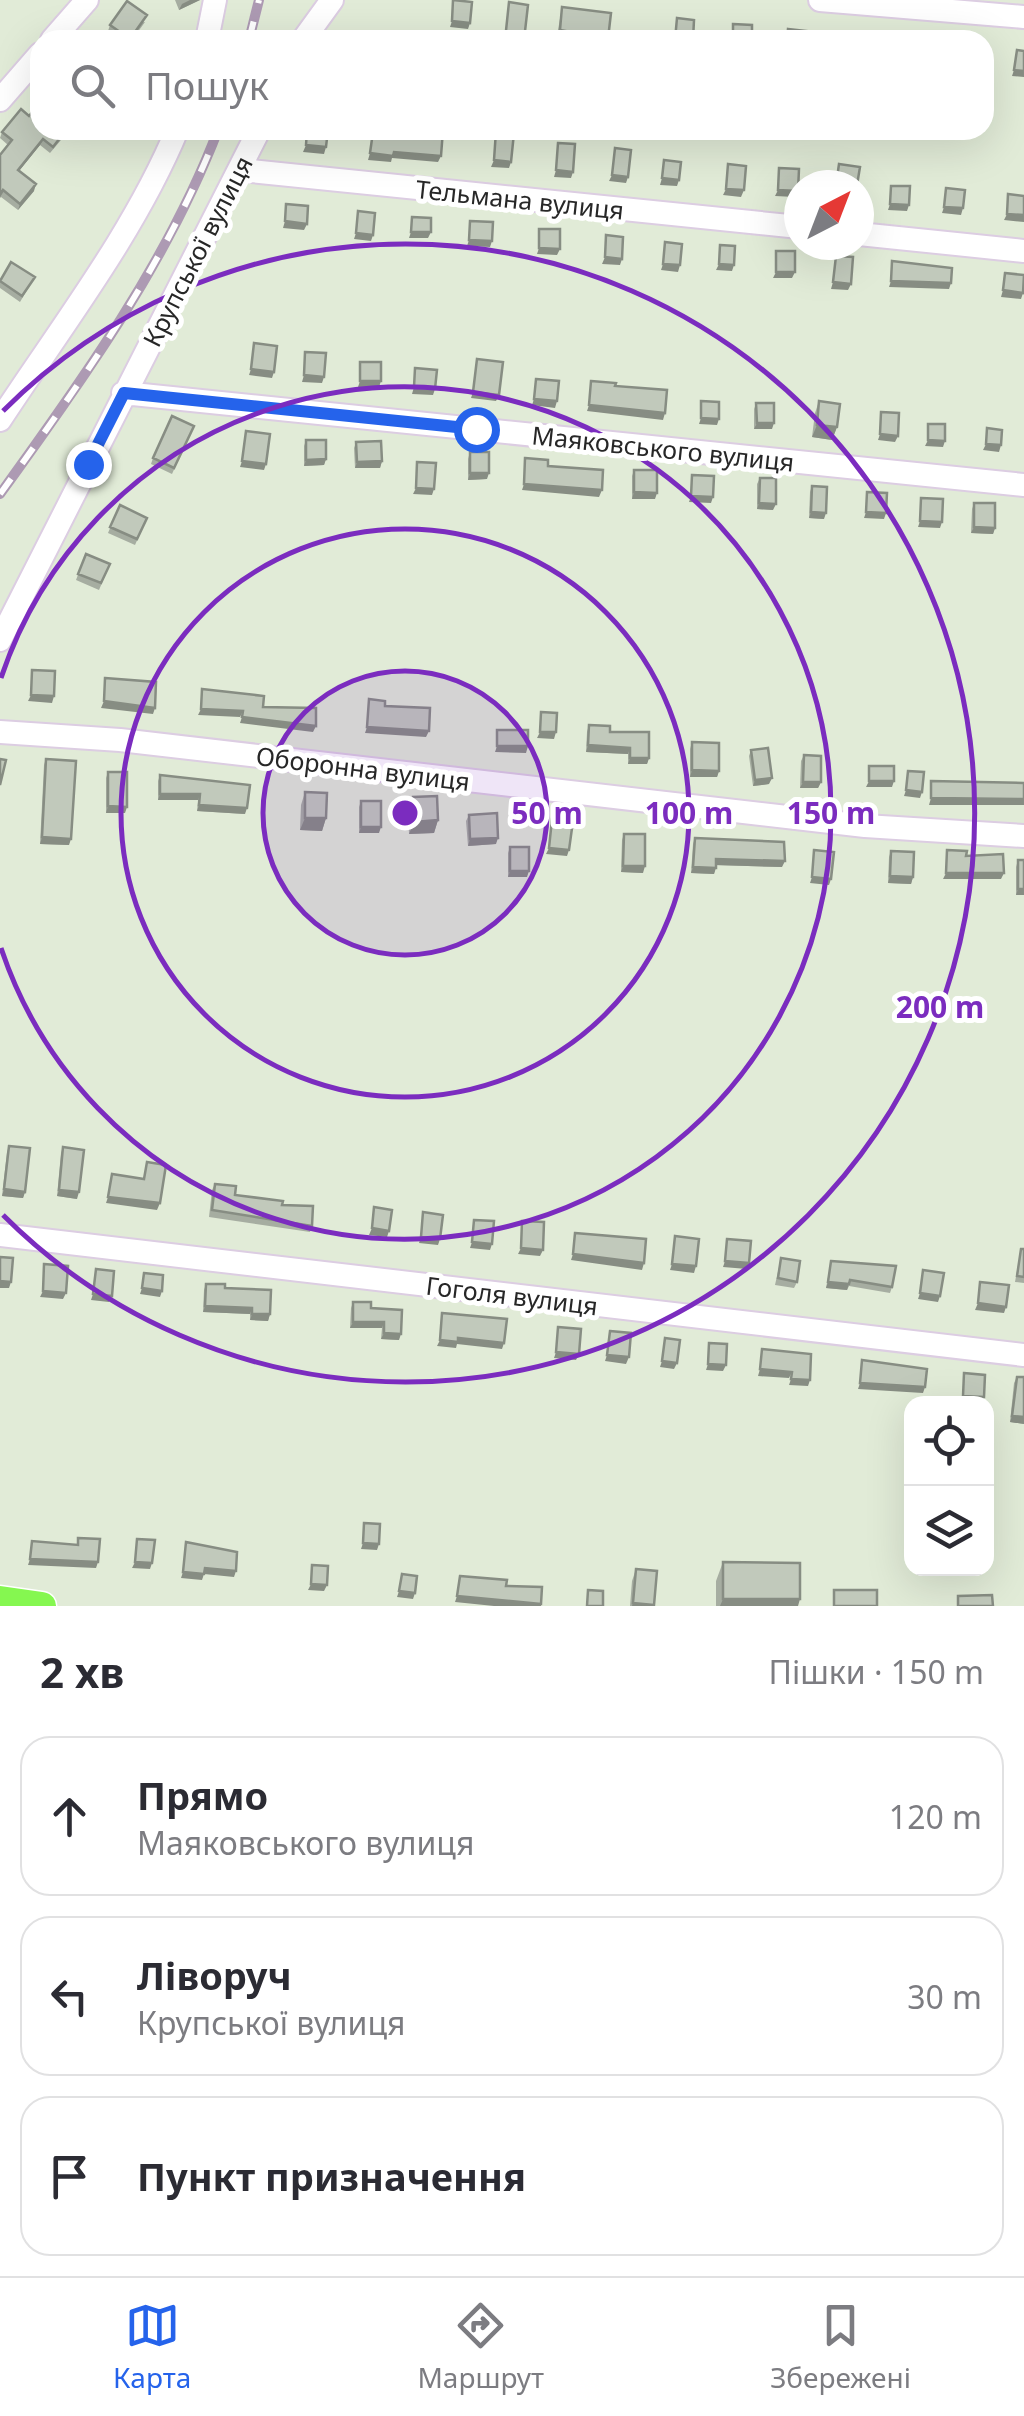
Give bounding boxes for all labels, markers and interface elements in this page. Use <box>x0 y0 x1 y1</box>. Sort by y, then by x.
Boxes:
search box <box>30 30 994 140</box>
icon: search <box>65 58 120 113</box>
text: Пошук <box>145 59 269 111</box>
street label: Крупської вулиця <box>134 150 260 352</box>
north arrow <box>784 170 874 260</box>
street label: Тельмана вулиця <box>414 171 626 227</box>
route start <box>454 407 500 453</box>
street label: Маяковського вулиця <box>530 417 796 479</box>
route end <box>66 442 112 488</box>
street label: Оборонна вулиця <box>254 738 472 798</box>
text: 50 m <box>511 792 583 833</box>
text: 100 m <box>645 792 733 833</box>
text: 150 m <box>787 792 875 833</box>
centre of rings <box>387 795 423 831</box>
text: 200 m <box>896 986 984 1027</box>
street label: Гоголя вулиця <box>424 1268 600 1322</box>
map controls <box>904 1396 994 1576</box>
button: locate <box>904 1396 994 1486</box>
button: layers <box>904 1486 994 1576</box>
text: 2 хв <box>40 1643 124 1700</box>
text: Пішки · 150 m <box>768 1650 984 1693</box>
text: Прямо <box>137 1769 268 1821</box>
icon: ahead <box>42 1789 97 1844</box>
text: 120 m <box>889 1795 982 1838</box>
text: Маяковського вулиця <box>137 1821 474 1864</box>
text: Ліворуч <box>137 1949 292 2001</box>
icon: left <box>42 1969 97 2024</box>
text: 30 m <box>907 1975 982 2018</box>
text: Крупської вулиця <box>137 2001 405 2044</box>
icon: arrive <box>42 2149 97 2204</box>
text: Пункт призначення <box>137 2150 526 2202</box>
tab: Карта <box>113 2298 191 2396</box>
tab: Маршрут <box>417 2298 544 2396</box>
tab: Збережені <box>770 2298 911 2396</box>

